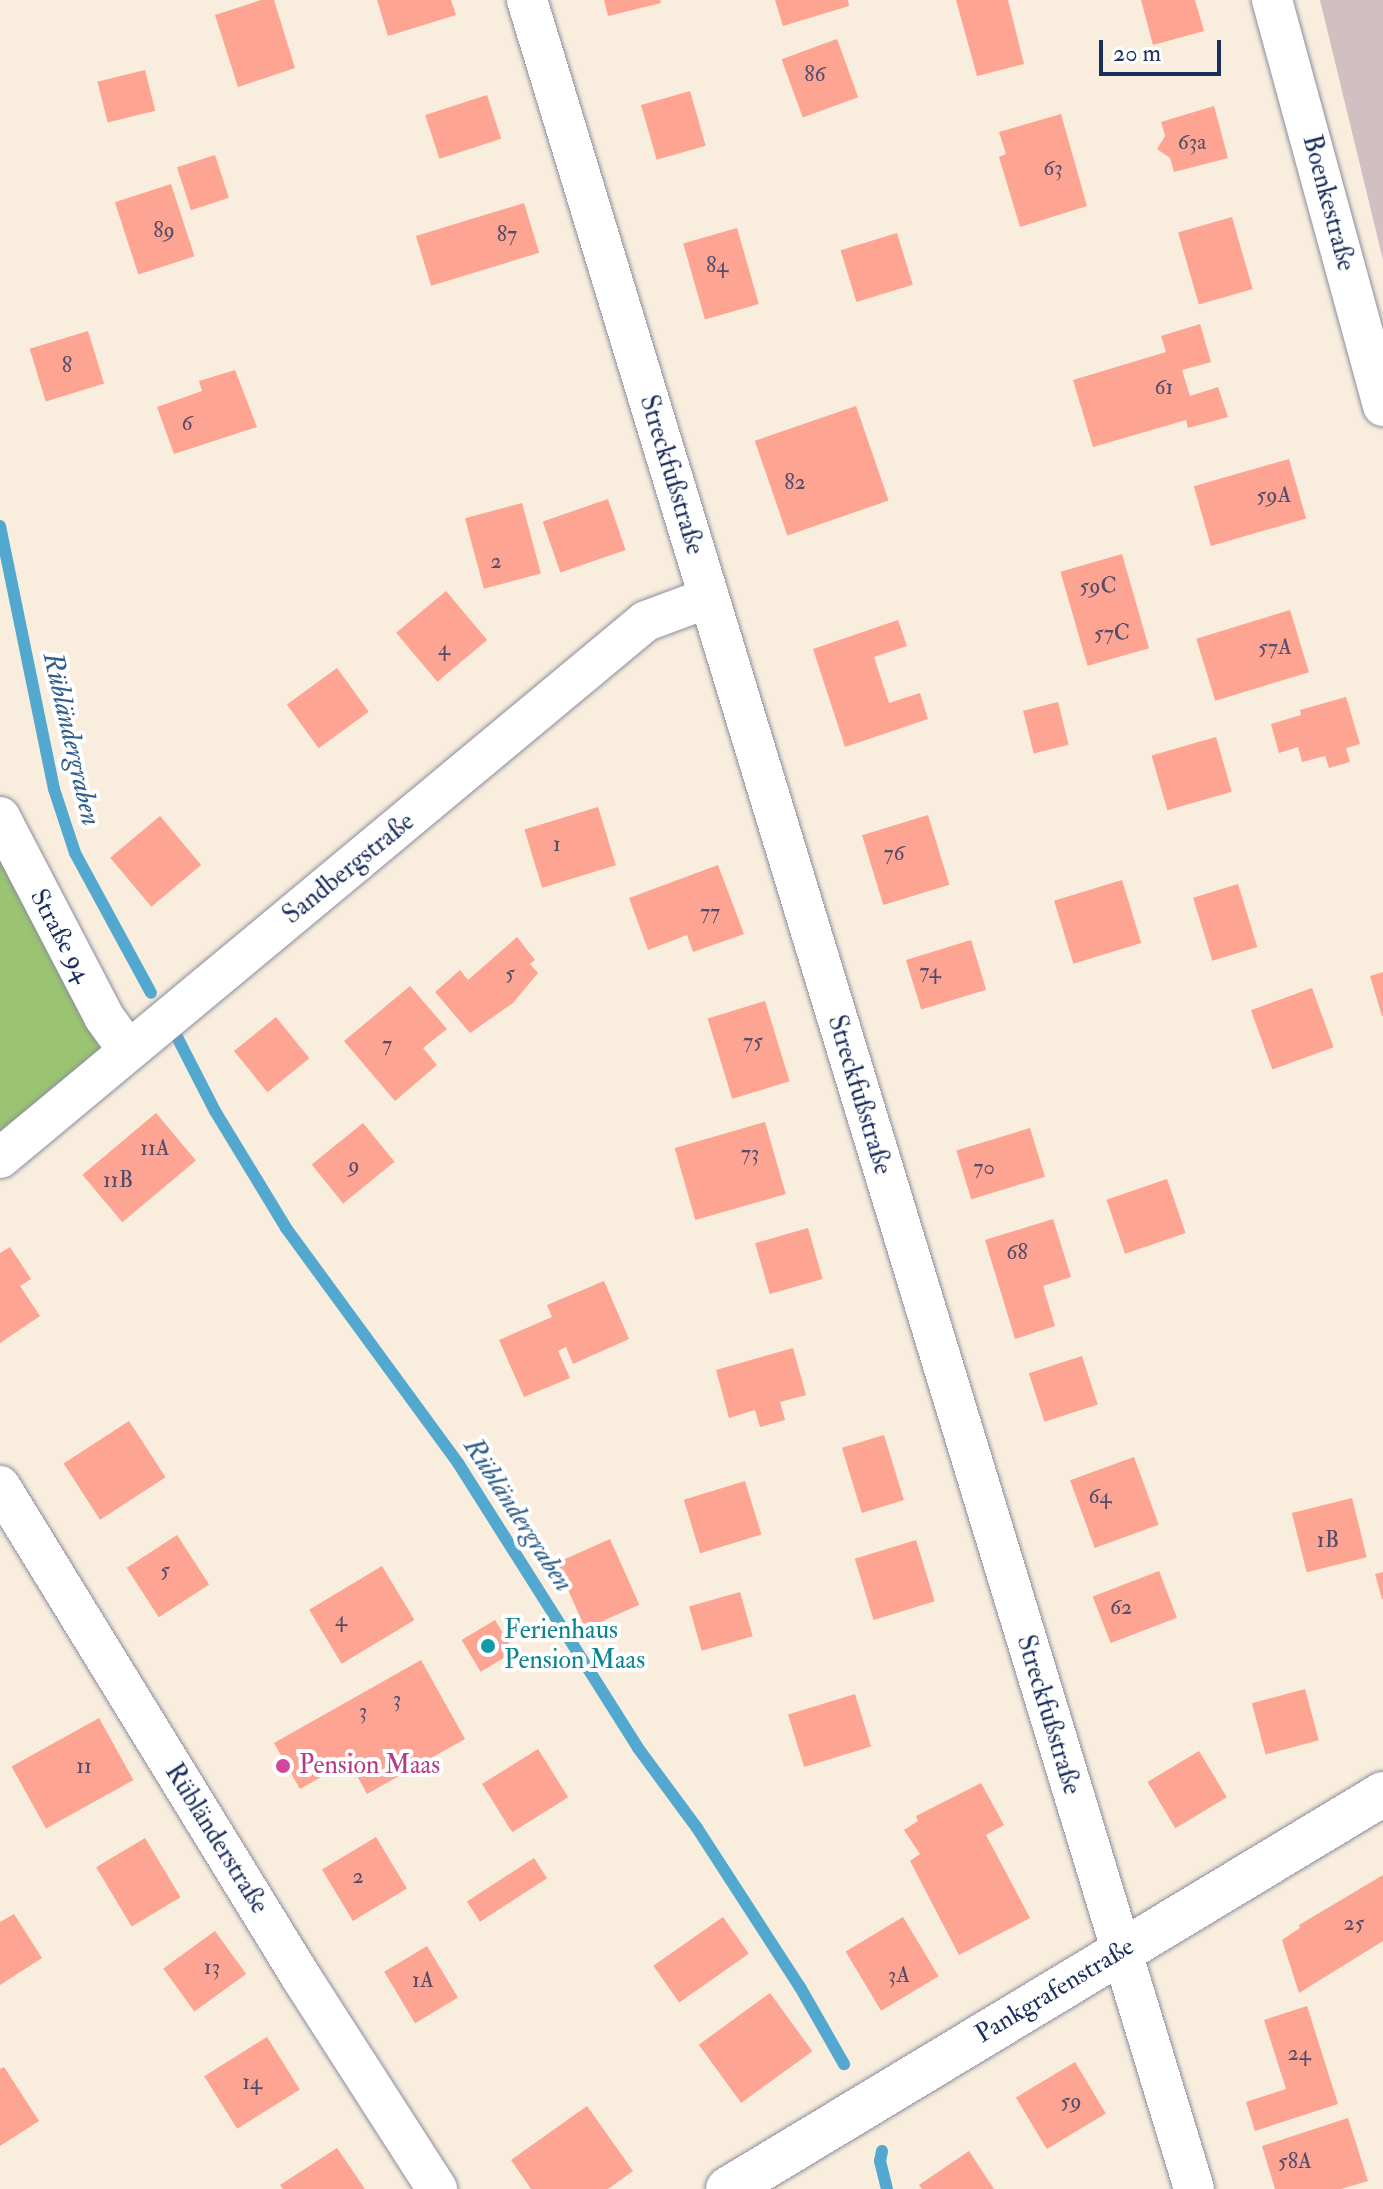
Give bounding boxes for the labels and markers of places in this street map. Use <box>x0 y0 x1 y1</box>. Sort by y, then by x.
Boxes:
place label: Ferienhaus Pension Maas <box>504 1615 645 1676</box>
marker: Ferienhaus Pension Maas <box>479 1637 497 1655</box>
place label: Pension Maas <box>299 1750 440 1782</box>
marker: Pension Maas <box>274 1757 292 1775</box>

